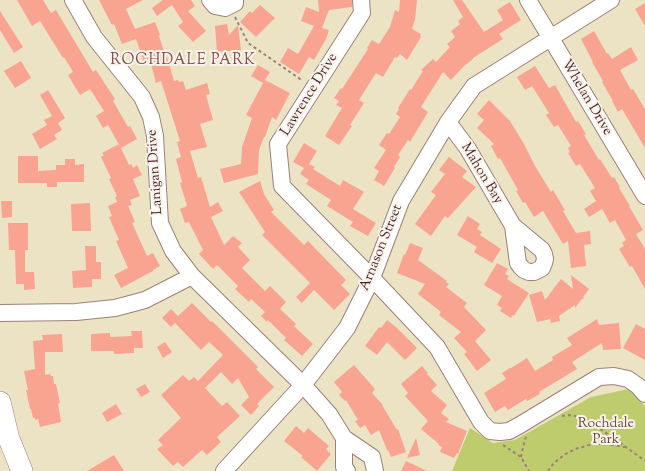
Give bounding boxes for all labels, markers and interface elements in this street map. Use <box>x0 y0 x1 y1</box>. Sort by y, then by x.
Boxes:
street label: Lawrence Drive <box>278 50 342 140</box>
district label: ROCHDALE PARK <box>110 52 256 70</box>
street label: Whelan Drive <box>557 57 615 139</box>
street label: Lanigan Drive <box>145 129 167 215</box>
street label: Mahon Bay <box>456 140 506 208</box>
street label: Arnason Street <box>357 202 407 294</box>
park label: Rochdale Park <box>578 417 634 450</box>

